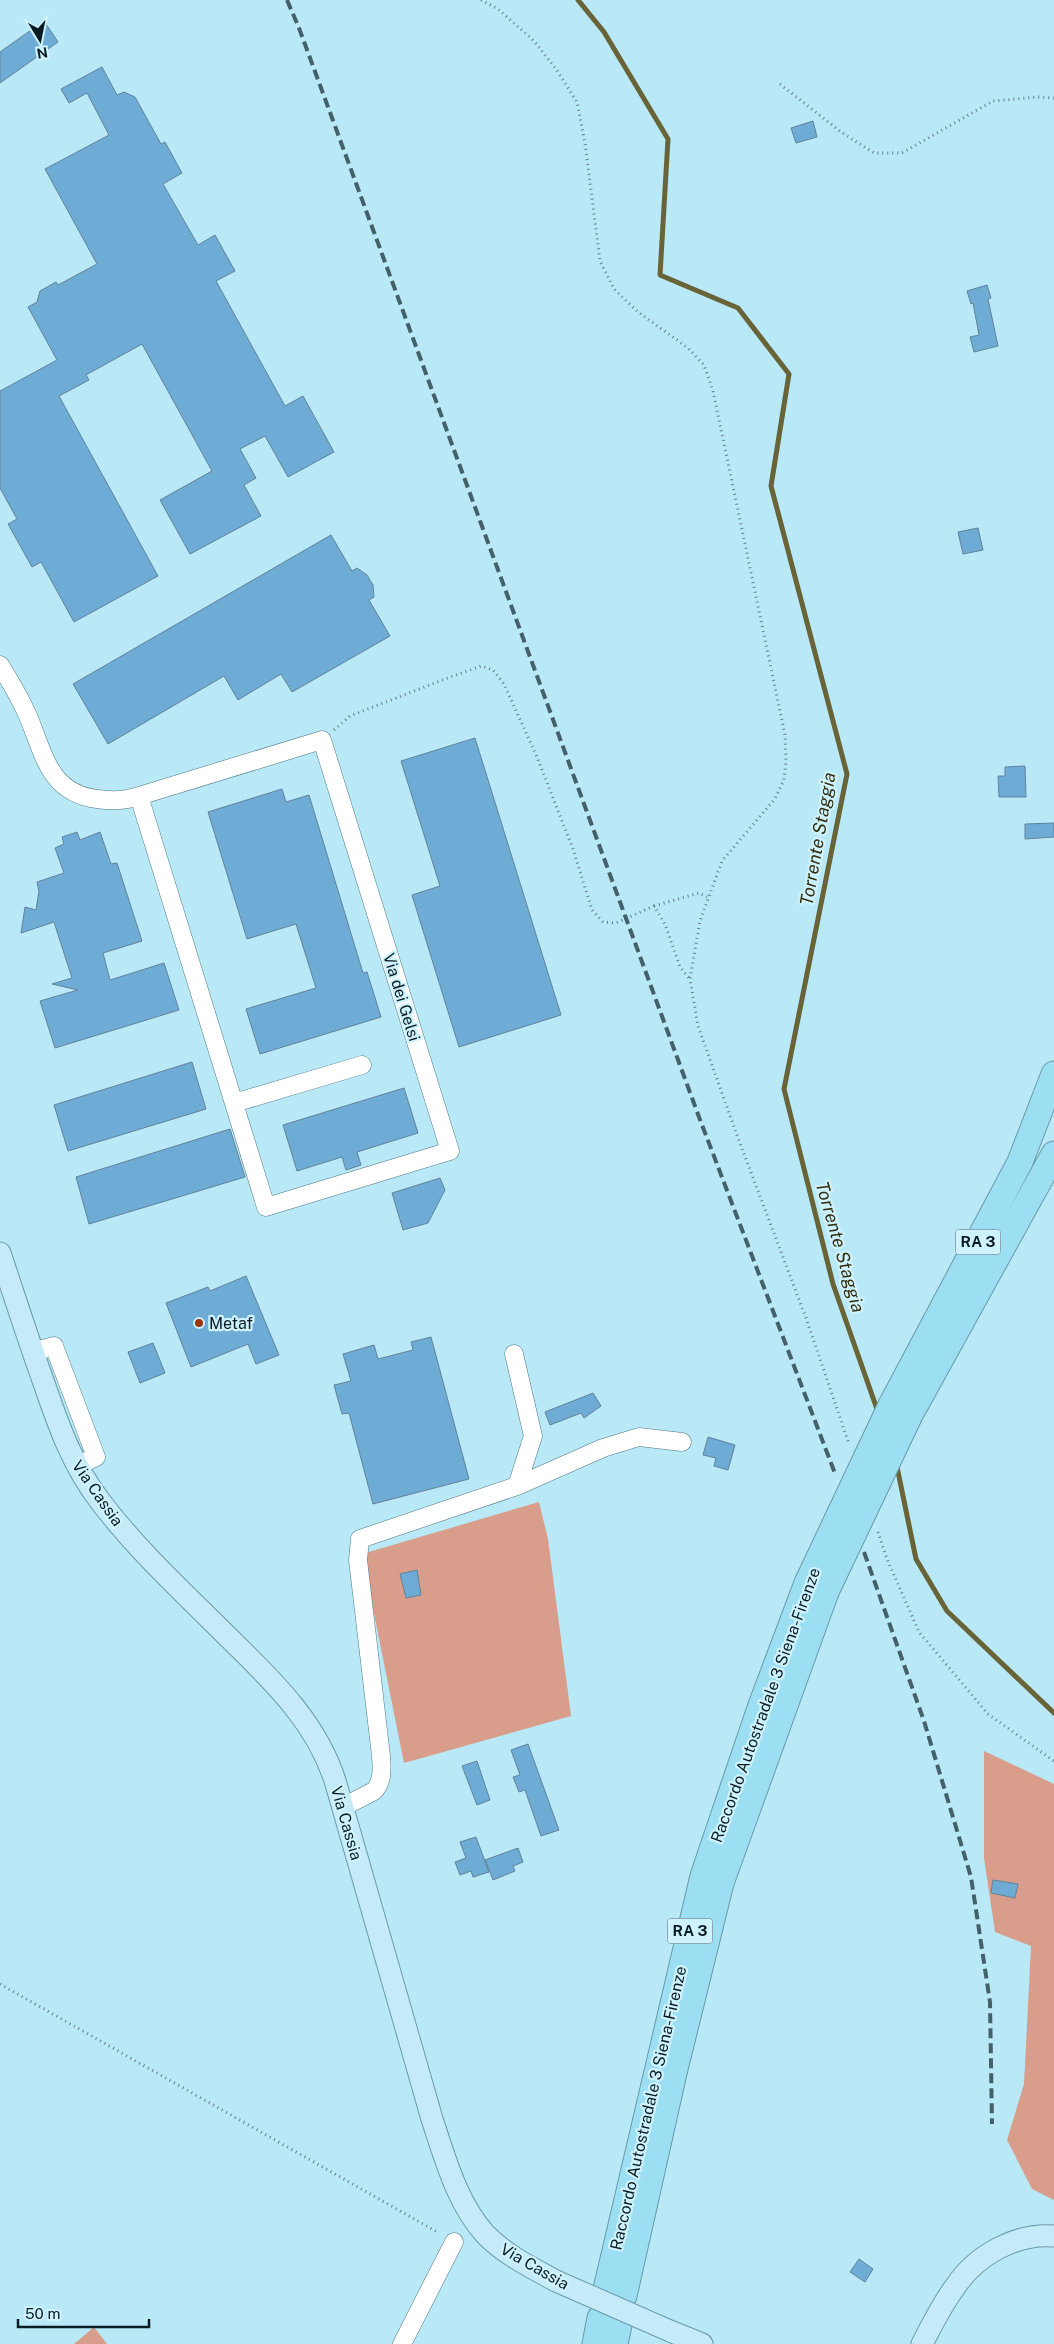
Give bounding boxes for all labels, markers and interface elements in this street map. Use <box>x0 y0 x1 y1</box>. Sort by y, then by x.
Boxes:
north arrow <box>15 15 65 65</box>
text: N <box>35 44 49 62</box>
water label: Torrente Staggia <box>795 771 840 907</box>
street label: Via dei Gelsi <box>379 951 424 1044</box>
water label: Torrente Staggia <box>812 1179 869 1315</box>
road number: RA 3 <box>956 1230 1000 1254</box>
place label: Metaf <box>209 1314 253 1333</box>
marker: Metaf <box>193 1317 205 1329</box>
street label: Via Cassia <box>68 1457 127 1530</box>
street label: Raccordo Autostradale 3 Siena-Firenze <box>707 1565 824 1845</box>
street label: Via Cassia <box>327 1784 366 1862</box>
road number: RA 3 <box>668 1918 712 1944</box>
street label: Raccordo Autostradale 3 Siena-Firenze <box>607 1964 690 2252</box>
street label: Via Cassia <box>497 2239 572 2294</box>
scale bar <box>18 2296 149 2328</box>
text: 50 m <box>25 2305 60 2322</box>

